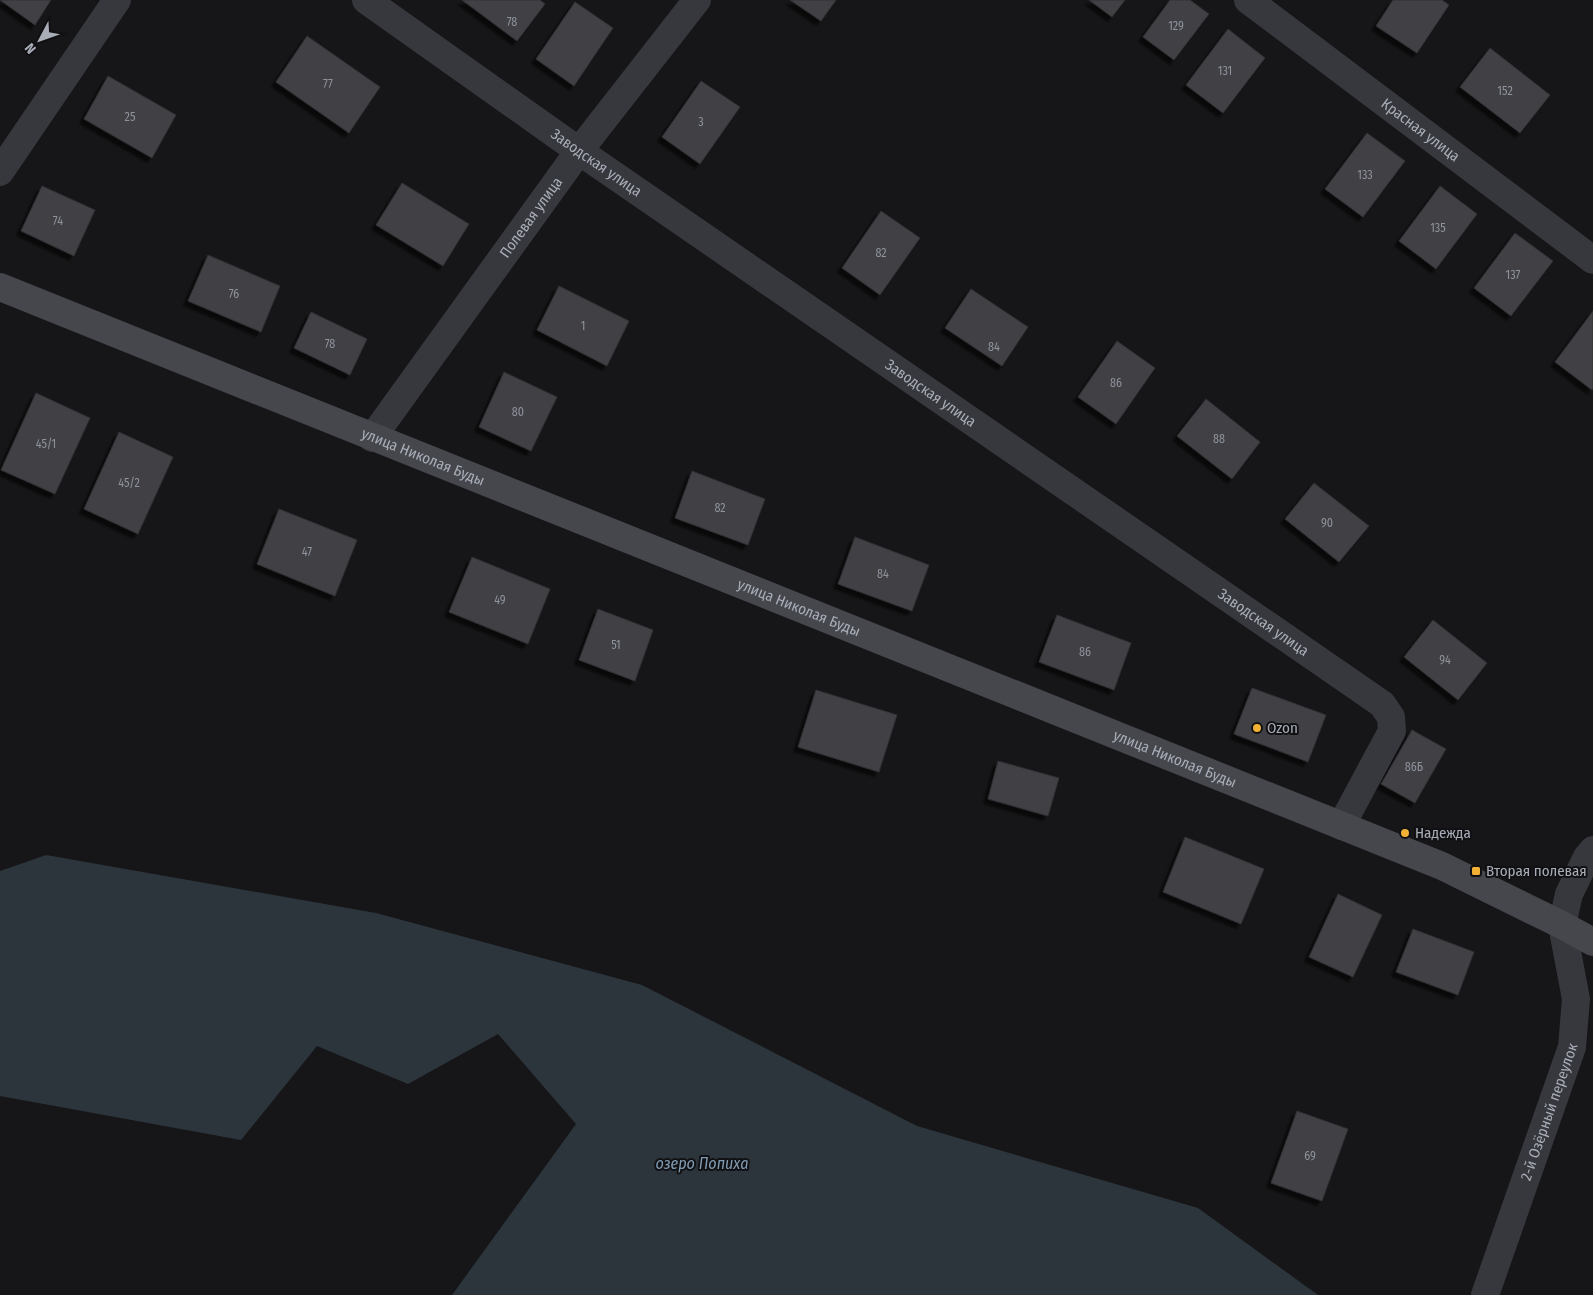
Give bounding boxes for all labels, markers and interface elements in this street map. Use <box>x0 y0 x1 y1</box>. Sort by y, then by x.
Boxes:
north arrow <box>15 15 65 65</box>
house number: 78 <box>507 15 517 29</box>
house number: 129 <box>1168 19 1184 33</box>
text: N <box>21 39 40 57</box>
house number: 131 <box>1218 64 1232 78</box>
house number: 77 <box>323 77 333 91</box>
house number: 152 <box>1497 84 1513 98</box>
street label: Красная улица <box>1378 95 1463 165</box>
house number: 25 <box>125 110 136 124</box>
house number: 3 <box>698 115 704 129</box>
street label: Заводская улица <box>547 125 645 200</box>
house number: 133 <box>1357 168 1373 182</box>
street label: Полевая улица <box>496 173 566 261</box>
house number: 74 <box>53 214 63 228</box>
house number: 135 <box>1430 221 1446 235</box>
house number: 82 <box>875 246 887 260</box>
house number: 137 <box>1506 268 1521 282</box>
house number: 76 <box>229 287 239 301</box>
house number: 1 <box>581 319 585 333</box>
house number: 78 <box>325 337 335 351</box>
house number: 84 <box>988 340 1000 354</box>
street label: Заводская улица <box>882 356 980 431</box>
house number: 86 <box>1110 376 1122 390</box>
house number: 80 <box>512 405 524 419</box>
street label: улица Николая Буды <box>359 424 487 490</box>
house number: 88 <box>1213 432 1225 446</box>
house number: 45/1 <box>36 437 56 451</box>
house number: 45/2 <box>118 476 140 490</box>
house number: 82 <box>714 501 726 515</box>
house number: 90 <box>1321 516 1333 530</box>
house number: 47 <box>302 545 312 559</box>
house number: 84 <box>877 567 889 581</box>
street label: улица Николая Буды <box>735 575 863 641</box>
street label: Заводская улица <box>1214 585 1312 660</box>
house number: 49 <box>494 593 506 607</box>
house number: 51 <box>611 638 621 652</box>
house number: 86 <box>1079 645 1091 659</box>
house number: 94 <box>1439 653 1451 667</box>
place label: Ozon <box>1267 719 1298 737</box>
marker: Ozon <box>1251 722 1263 734</box>
street label: улица Николая Буды <box>1111 726 1239 791</box>
house number: 86Б <box>1405 760 1423 774</box>
place label: Надежда <box>1415 824 1471 842</box>
marker: Надежда <box>1399 827 1411 839</box>
place label: Вторая полевая <box>1486 862 1587 880</box>
marker: Вторая полевая <box>1470 865 1482 877</box>
street label: 2-й Озёрный переулок <box>1517 1041 1582 1183</box>
house number: 69 <box>1304 1149 1316 1163</box>
water label: озеро Попиха <box>656 1154 748 1173</box>

